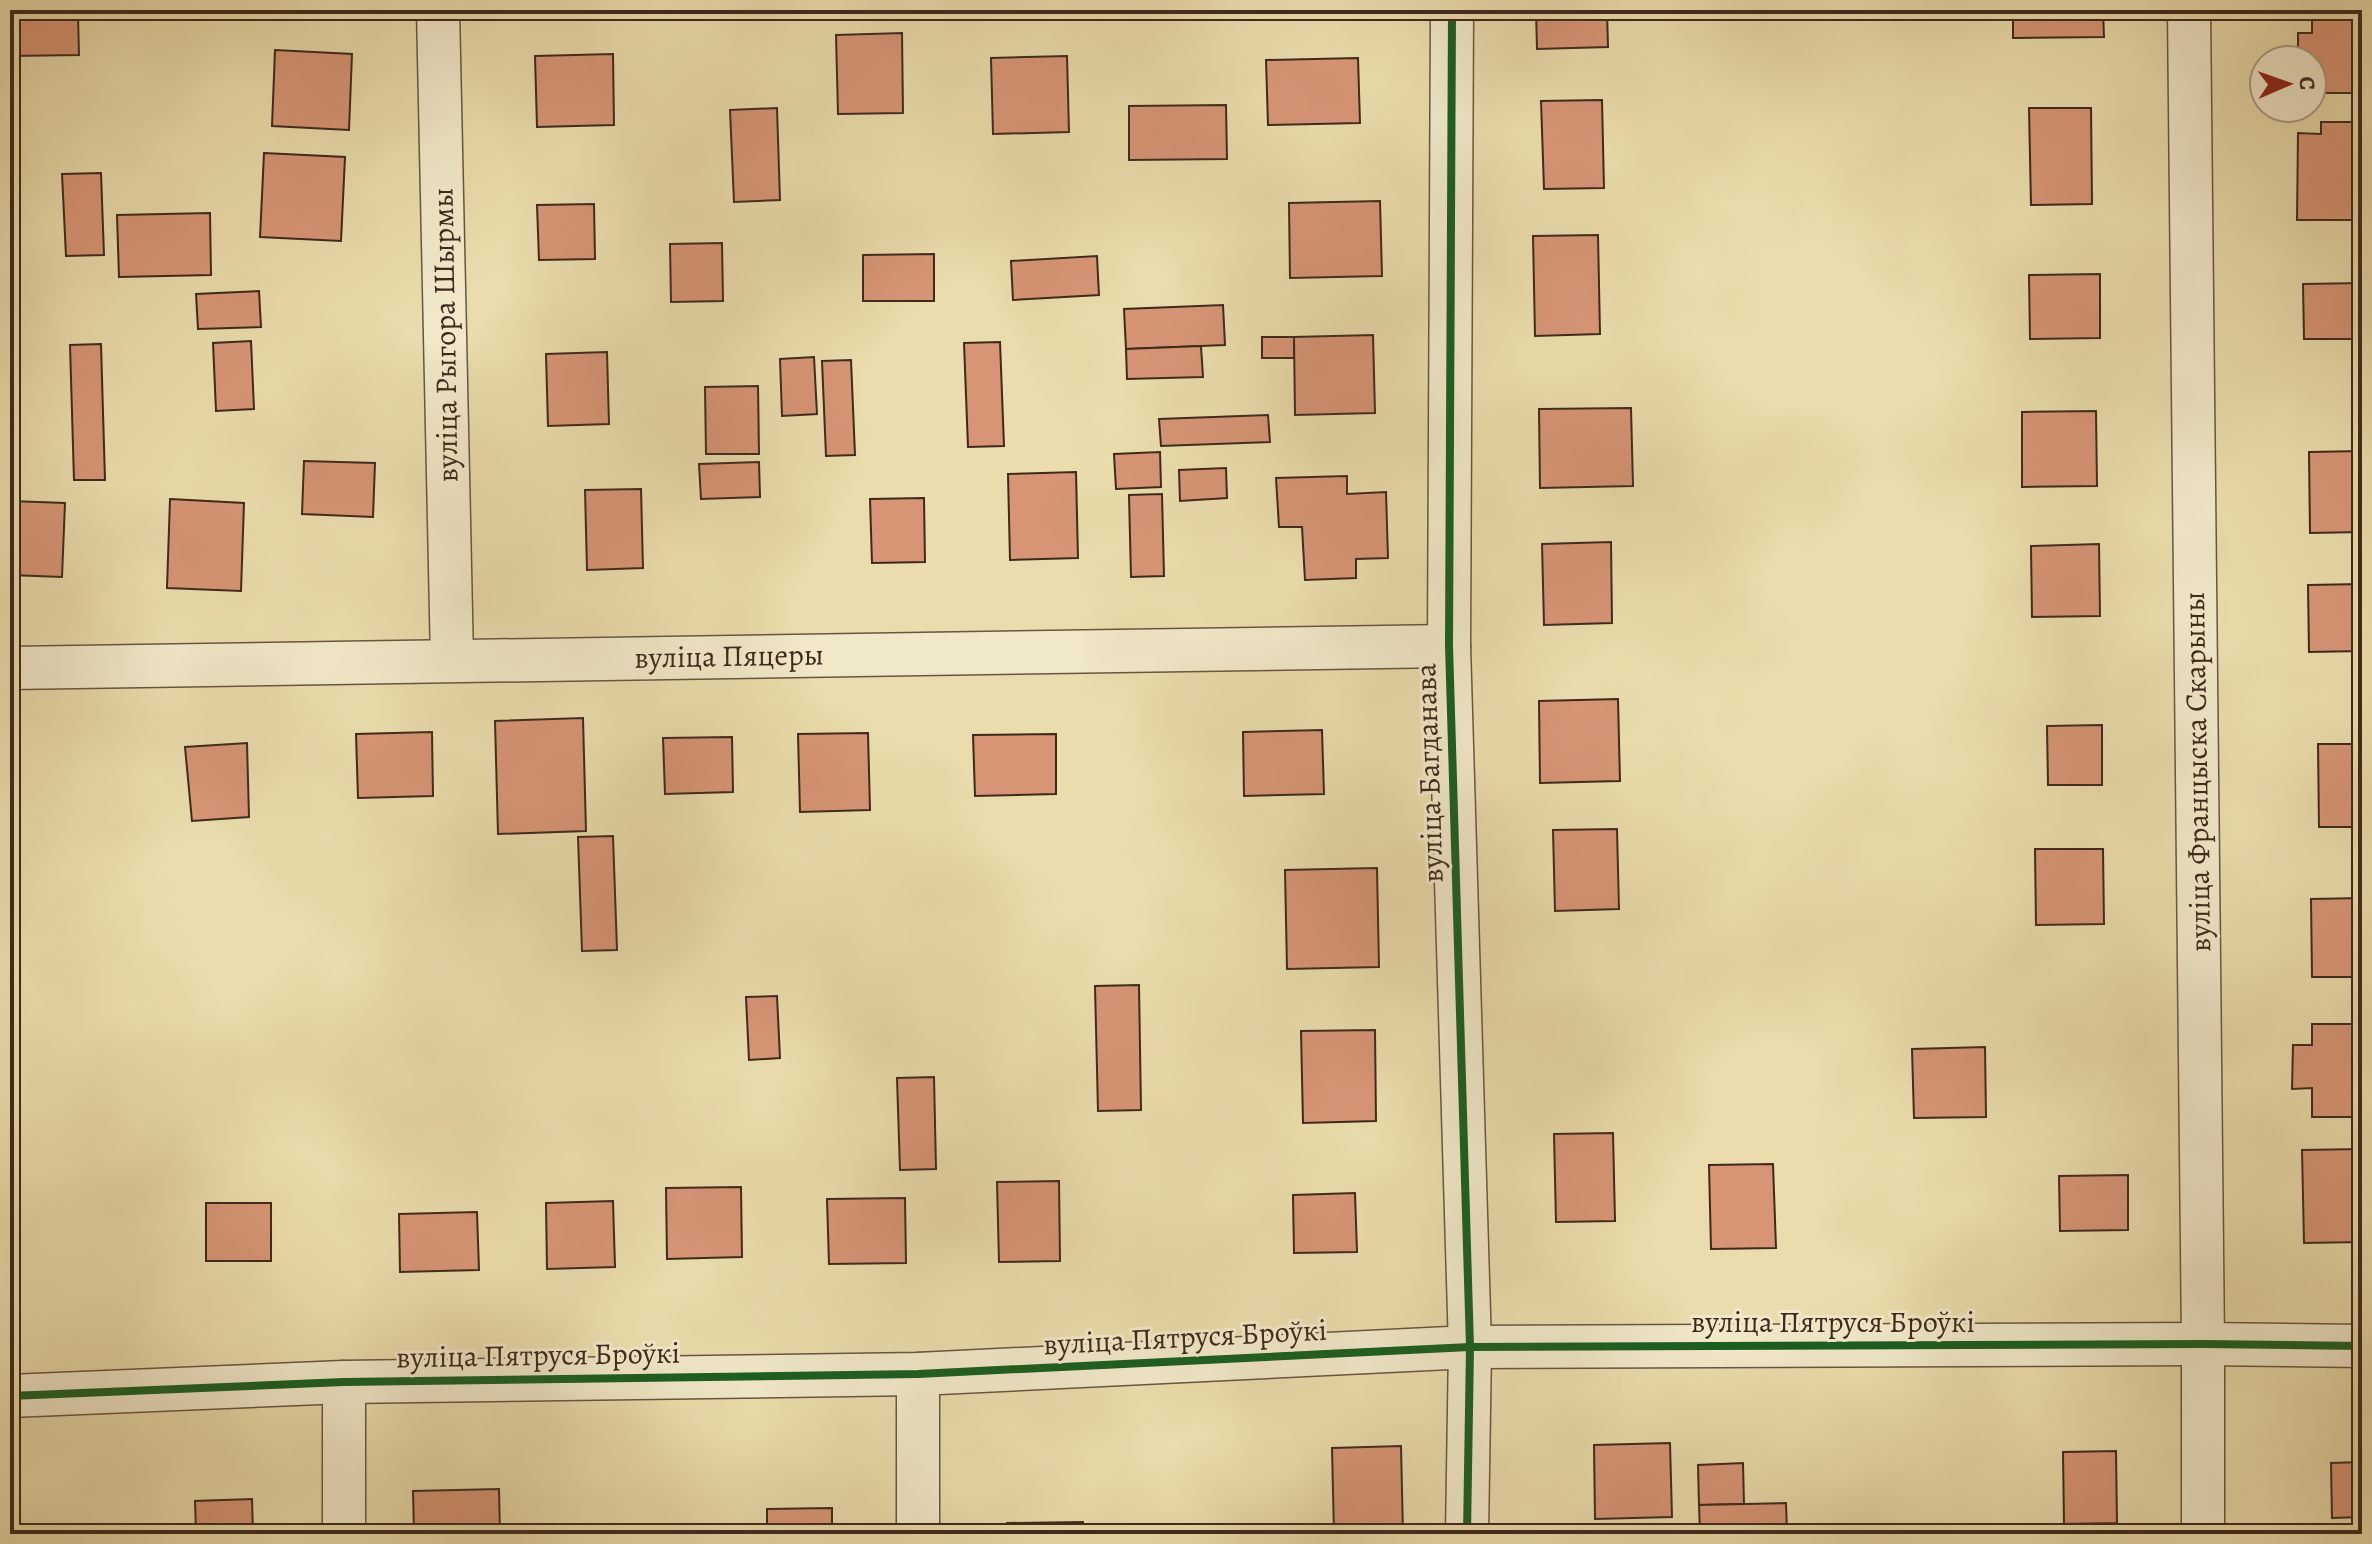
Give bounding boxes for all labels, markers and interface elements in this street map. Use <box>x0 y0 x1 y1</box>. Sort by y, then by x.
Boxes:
north arrow <box>2248 44 2328 124</box>
text: С <box>2292 76 2322 91</box>
street label: вуліца Рыгора Шырмы <box>422 187 468 483</box>
street label: вуліца Францыска Скарыны <box>2174 591 2220 953</box>
street label: вуліца Пяцеры <box>634 634 824 678</box>
street label: вуліца Багданава <box>1405 662 1453 884</box>
street label: вуліца Пятруся Броўкі <box>1691 1302 1975 1342</box>
street label: вуліца Пятруся Броўкі <box>1042 1310 1328 1364</box>
street label: вуліца Пятруся Броўкі <box>396 1333 680 1377</box>

